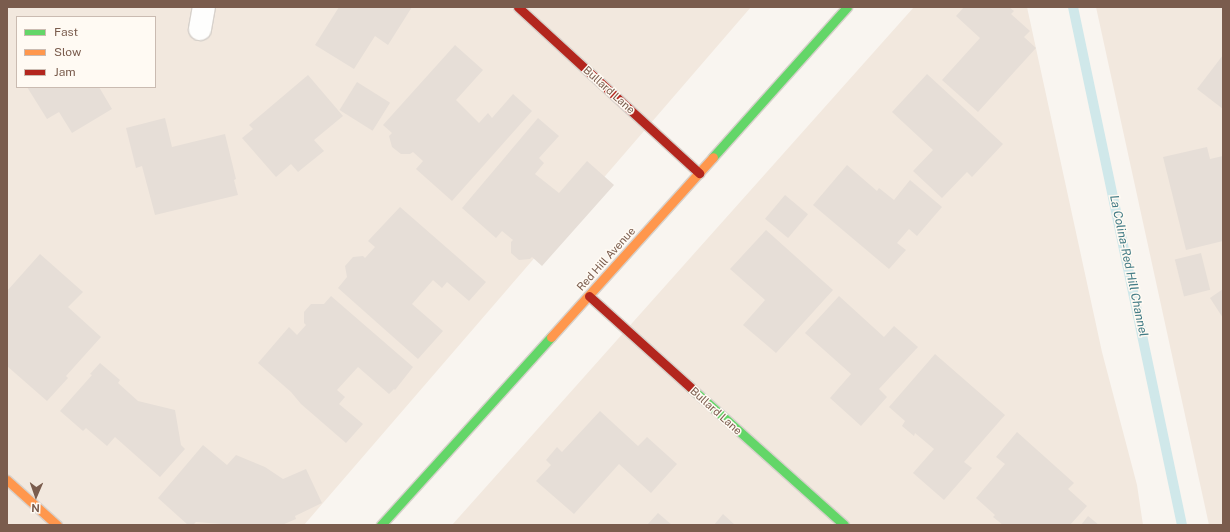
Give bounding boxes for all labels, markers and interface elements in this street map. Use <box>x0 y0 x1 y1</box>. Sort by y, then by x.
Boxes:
legend <box>16 16 156 88</box>
text: Fast <box>54 25 78 39</box>
text: Slow <box>54 45 81 59</box>
street label: Bullard Lane <box>581 63 637 117</box>
text: Jam <box>54 65 76 79</box>
water label: La Colina-Red Hill Channel <box>1106 194 1150 338</box>
street label: Red Hill Avenue <box>574 225 638 293</box>
street label: Bullard Lane <box>688 384 744 438</box>
north arrow <box>16 476 56 516</box>
text: N <box>31 502 40 514</box>

